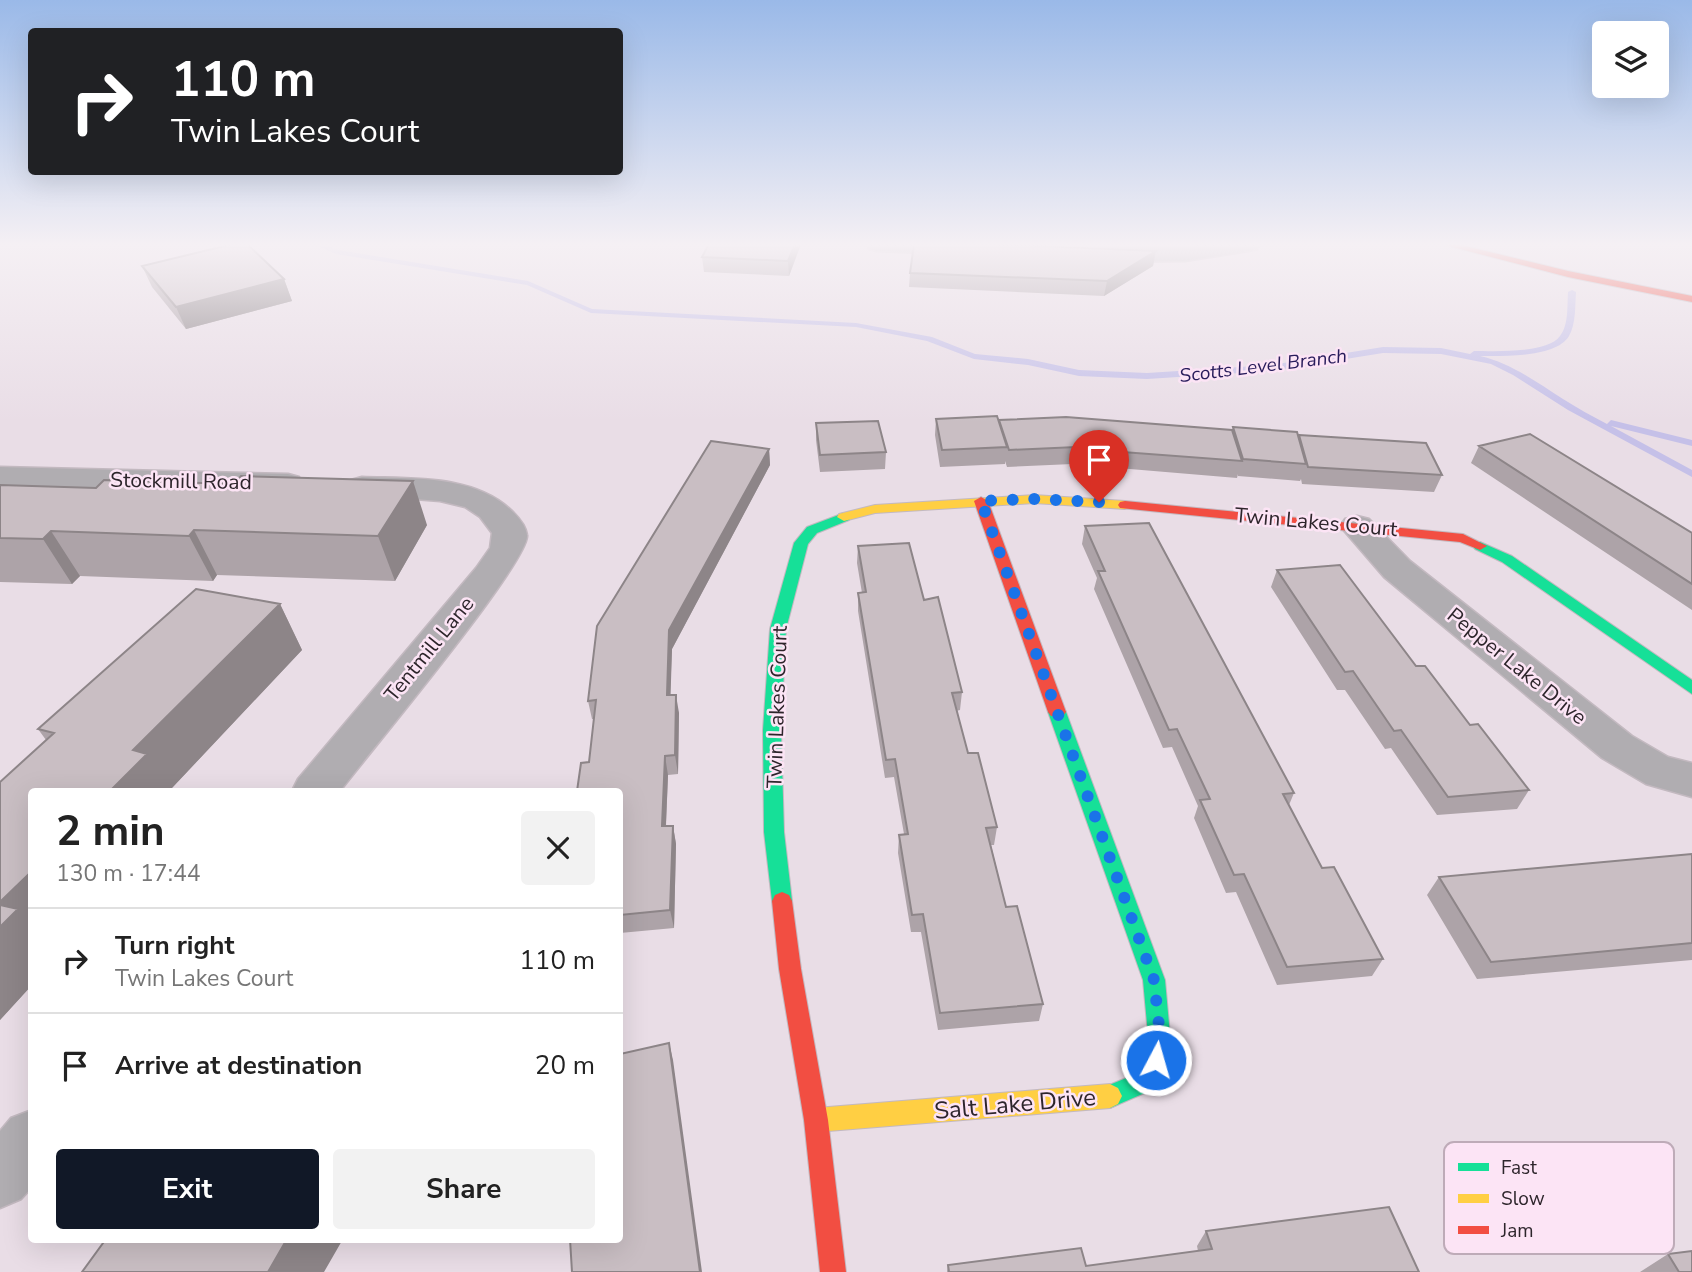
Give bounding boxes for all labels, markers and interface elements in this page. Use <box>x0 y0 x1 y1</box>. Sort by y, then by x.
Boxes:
map controls <box>1592 21 1669 98</box>
button: layers <box>1592 21 1669 98</box>
text: 110 m <box>171 46 315 113</box>
icon: right <box>56 56 147 147</box>
text: Twin Lakes Court <box>171 110 419 153</box>
water label: Scotts Level Branch <box>1178 343 1348 389</box>
pin <box>1069 430 1129 502</box>
icon: arrive <box>1080 441 1118 479</box>
street label: Stockmill Road <box>110 466 252 496</box>
street label: Twin Lakes Court <box>1234 501 1399 543</box>
street label: Tentmill Lane <box>378 591 480 707</box>
street label: Pepper Lake Drive <box>1441 601 1593 731</box>
street label: Twin Lakes Court <box>760 624 794 789</box>
text: 2 min <box>56 803 165 860</box>
button: close <box>521 811 595 885</box>
text: 130 m · 17:44 <box>56 858 201 889</box>
text: Turn right <box>115 928 234 963</box>
icon: right <box>56 942 94 980</box>
text: 110 m <box>519 943 595 978</box>
text: Twin Lakes Court <box>115 963 293 994</box>
position arrow <box>1119 1023 1193 1097</box>
icon: arrive <box>56 1047 94 1085</box>
text: Arrive at destination <box>115 1048 362 1083</box>
text: 20 m <box>535 1048 595 1083</box>
street label: Salt Lake Drive <box>933 1081 1097 1127</box>
legend <box>1444 1142 1674 1254</box>
button: Exit <box>56 1149 319 1229</box>
button: Share <box>333 1149 595 1229</box>
text: Fast <box>1501 1155 1537 1181</box>
text: Slow <box>1501 1186 1545 1212</box>
text: Jam <box>1500 1218 1534 1244</box>

